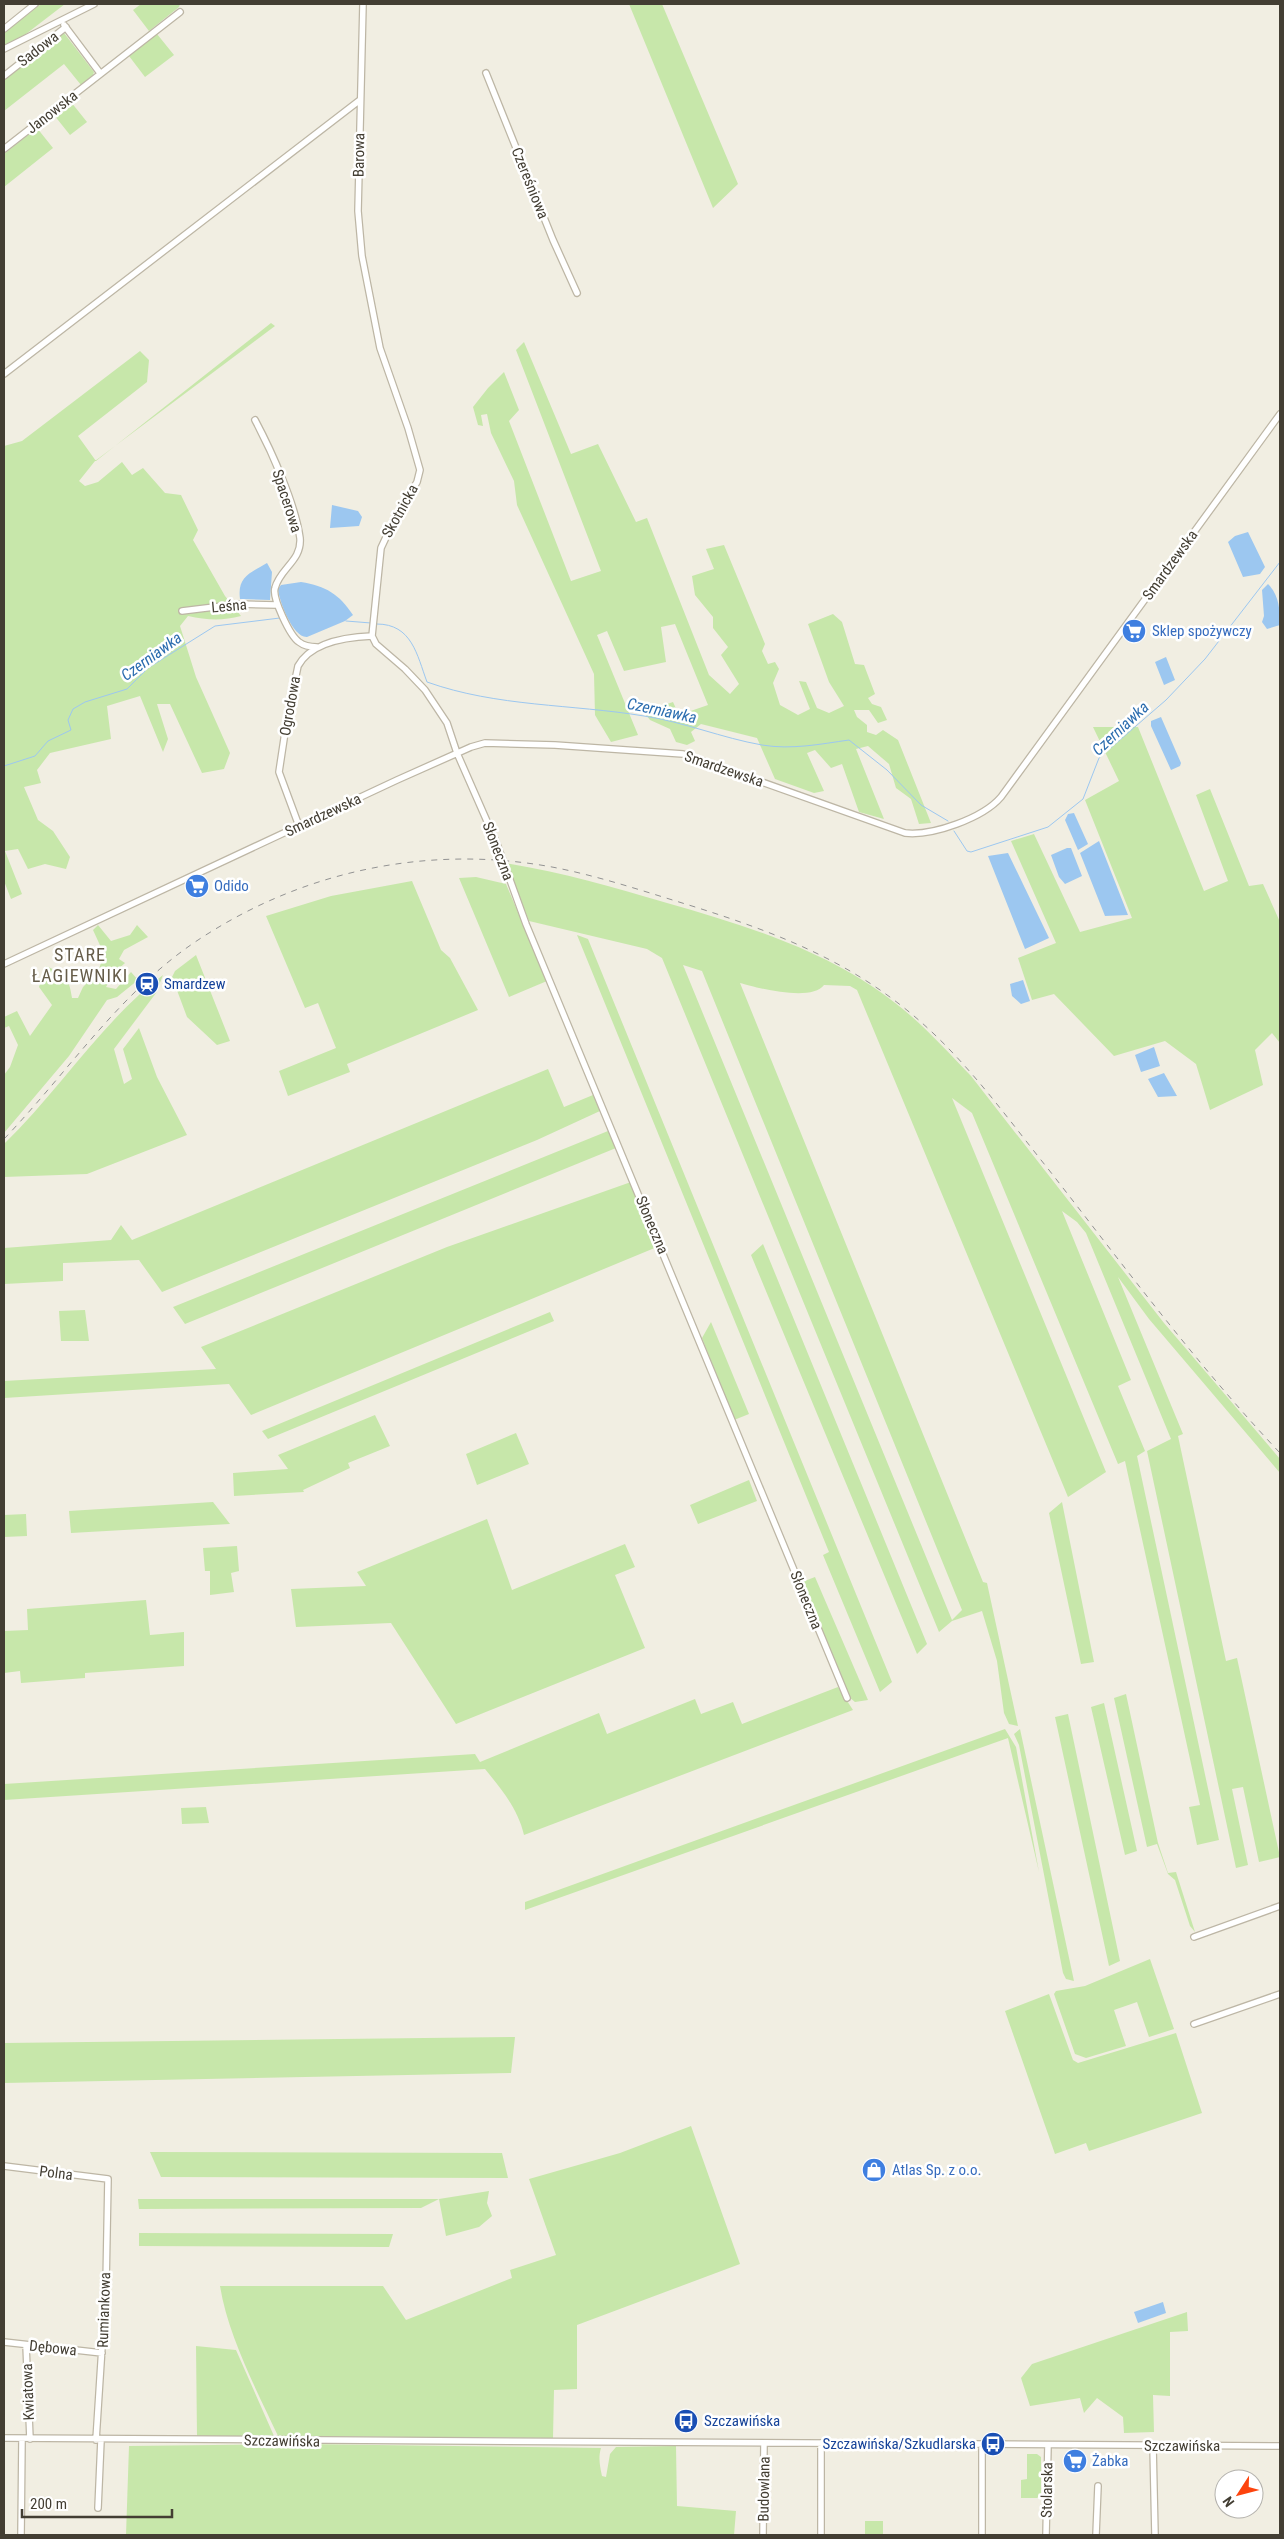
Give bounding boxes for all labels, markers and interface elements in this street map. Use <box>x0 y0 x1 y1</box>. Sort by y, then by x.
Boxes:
street label: Sadowa <box>14 27 62 71</box>
street label: Janowska <box>23 87 81 137</box>
street label: Barowa <box>350 133 368 177</box>
street label: Czereśniowa <box>508 145 552 221</box>
street label: Spacerowa <box>268 467 306 535</box>
street label: Skotnicka <box>378 481 422 541</box>
street label: Smardzewska <box>1139 526 1201 604</box>
street label: Leśna <box>211 595 247 617</box>
supermarket icon: Sklep spożywczy <box>1121 618 1147 644</box>
place label: Sklep spożywczy <box>1152 622 1252 640</box>
water label: Czerniawka <box>117 628 185 685</box>
street label: Ogrodowa <box>276 675 304 737</box>
water label: Czerniawka <box>625 694 698 727</box>
water label: Czerniawka <box>1088 697 1153 759</box>
street label: Smardzewska <box>682 747 766 791</box>
street label: Smardzewska <box>282 789 364 841</box>
street label: Słoneczna <box>479 819 517 883</box>
supermarket icon: Odido <box>184 873 210 899</box>
place label: Odido <box>214 877 249 895</box>
district label: STARE ŁAGIEWNIKI <box>32 944 128 986</box>
station icon: Smardzew <box>134 971 160 997</box>
place label: Smardzew <box>164 975 226 993</box>
street label: Słoneczna <box>632 1193 672 1257</box>
street label: Słoneczna <box>786 1568 826 1632</box>
shop icon: Atlas Sp. z o.o. <box>861 2157 887 2183</box>
place label: Atlas Sp. z o.o. <box>892 2161 981 2179</box>
street label: Polna <box>38 2162 74 2184</box>
street label: Rumiankowa <box>94 2272 114 2348</box>
street label: Dębowa <box>28 2337 78 2359</box>
street label: Kwiatowa <box>18 2363 38 2421</box>
bus stop icon: Szczawińska <box>673 2408 699 2434</box>
place label: Szczawińska <box>704 2412 780 2430</box>
street label: Szczawińska <box>244 2431 320 2451</box>
bus stop icon: Szczawińska/Szkudlarska <box>980 2431 1006 2457</box>
place label: Szczawińska/Szkudlarska <box>822 2435 976 2453</box>
street label: Szczawińska <box>1144 2437 1220 2455</box>
supermarket icon: Żabka <box>1062 2448 1088 2474</box>
place label: Żabka <box>1092 2452 1128 2470</box>
street label: Budowlana <box>754 2456 774 2522</box>
street label: Stolarska <box>1038 2462 1056 2518</box>
north arrow <box>1214 2469 1264 2519</box>
scale bar <box>22 2486 172 2518</box>
text: N <box>1219 2493 1237 2510</box>
text: 200 m <box>30 2495 67 2513</box>

